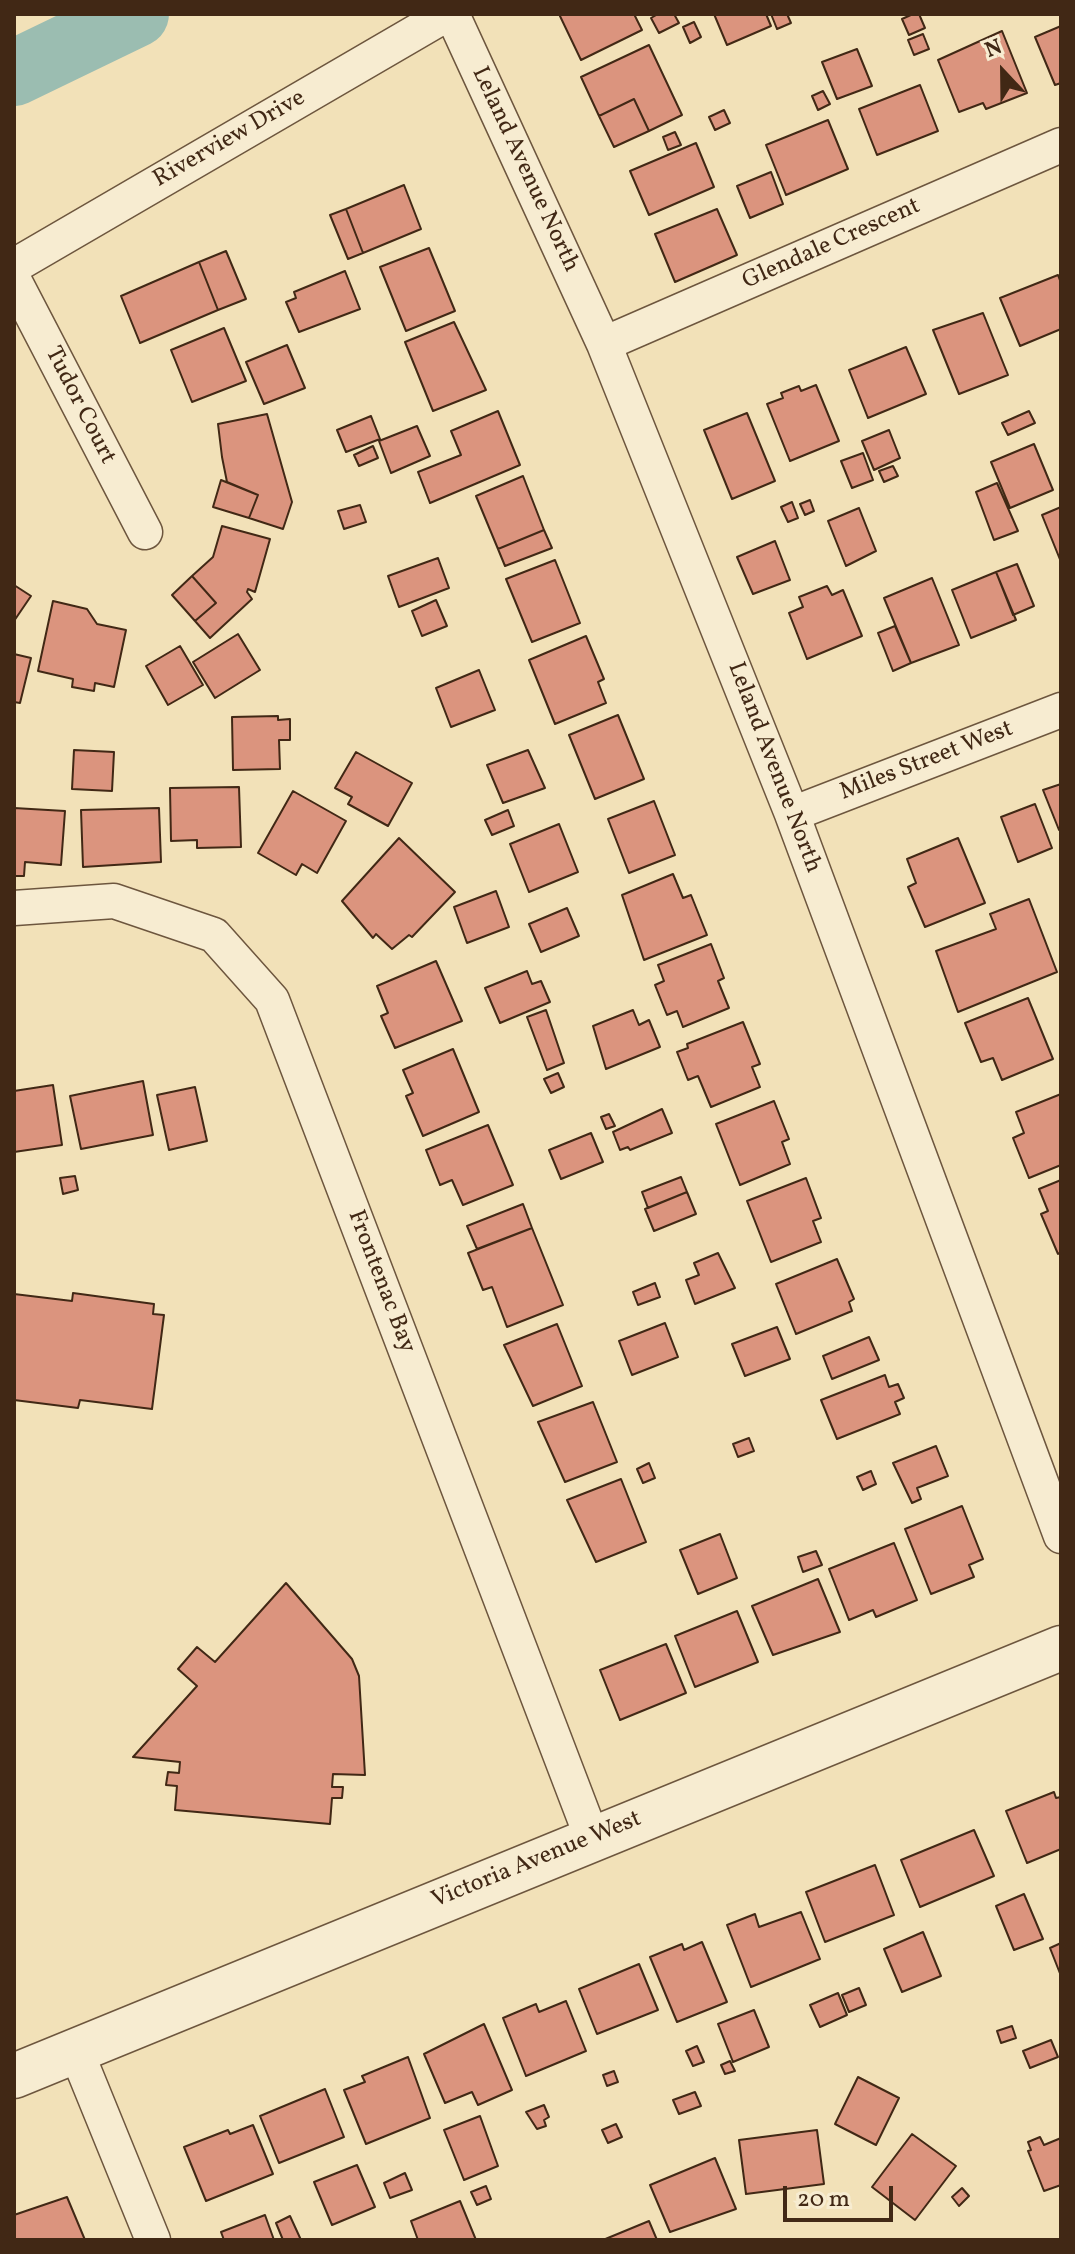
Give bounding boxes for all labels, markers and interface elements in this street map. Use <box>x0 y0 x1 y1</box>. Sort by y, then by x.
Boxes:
north arrow <box>963 32 1043 112</box>
text: N <box>981 32 1007 67</box>
street label: Leland Avenue North <box>464 63 584 277</box>
street label: Riverview Drive <box>149 85 311 195</box>
street label: Glendale Crescent <box>739 193 925 297</box>
street label: Tudor Court <box>37 342 121 470</box>
street label: Leland Avenue North <box>720 659 826 877</box>
street label: Miles Street West <box>836 716 1018 808</box>
street label: Frontenac Bay <box>340 1207 420 1357</box>
street label: Victoria Avenue West <box>428 1806 646 1916</box>
scale bar <box>787 2170 897 2220</box>
text: 20 m <box>797 2183 850 2217</box>

